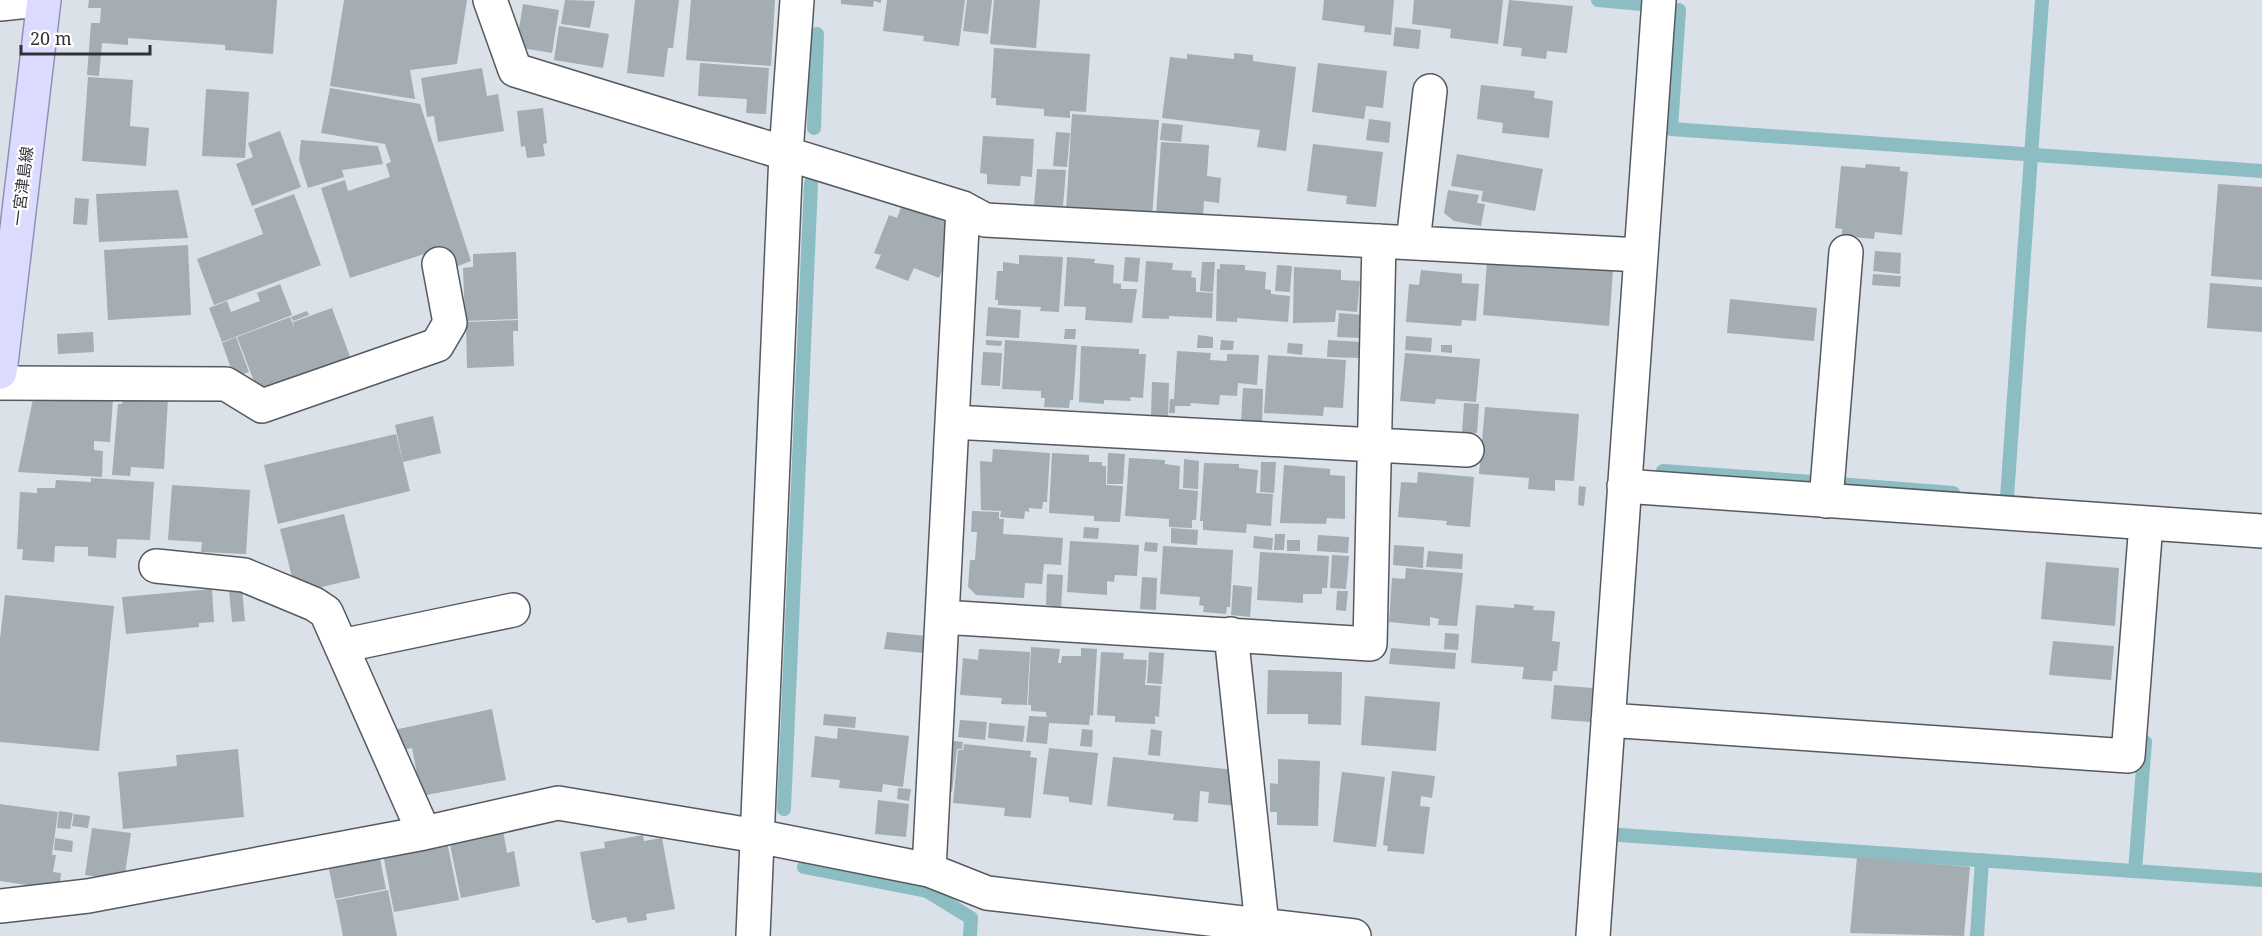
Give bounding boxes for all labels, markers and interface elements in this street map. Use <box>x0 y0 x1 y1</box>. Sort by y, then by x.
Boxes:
scale bar <box>21 18 150 56</box>
text: 20 m <box>30 26 72 50</box>
street label: 一宮津島線 <box>6 145 38 227</box>

